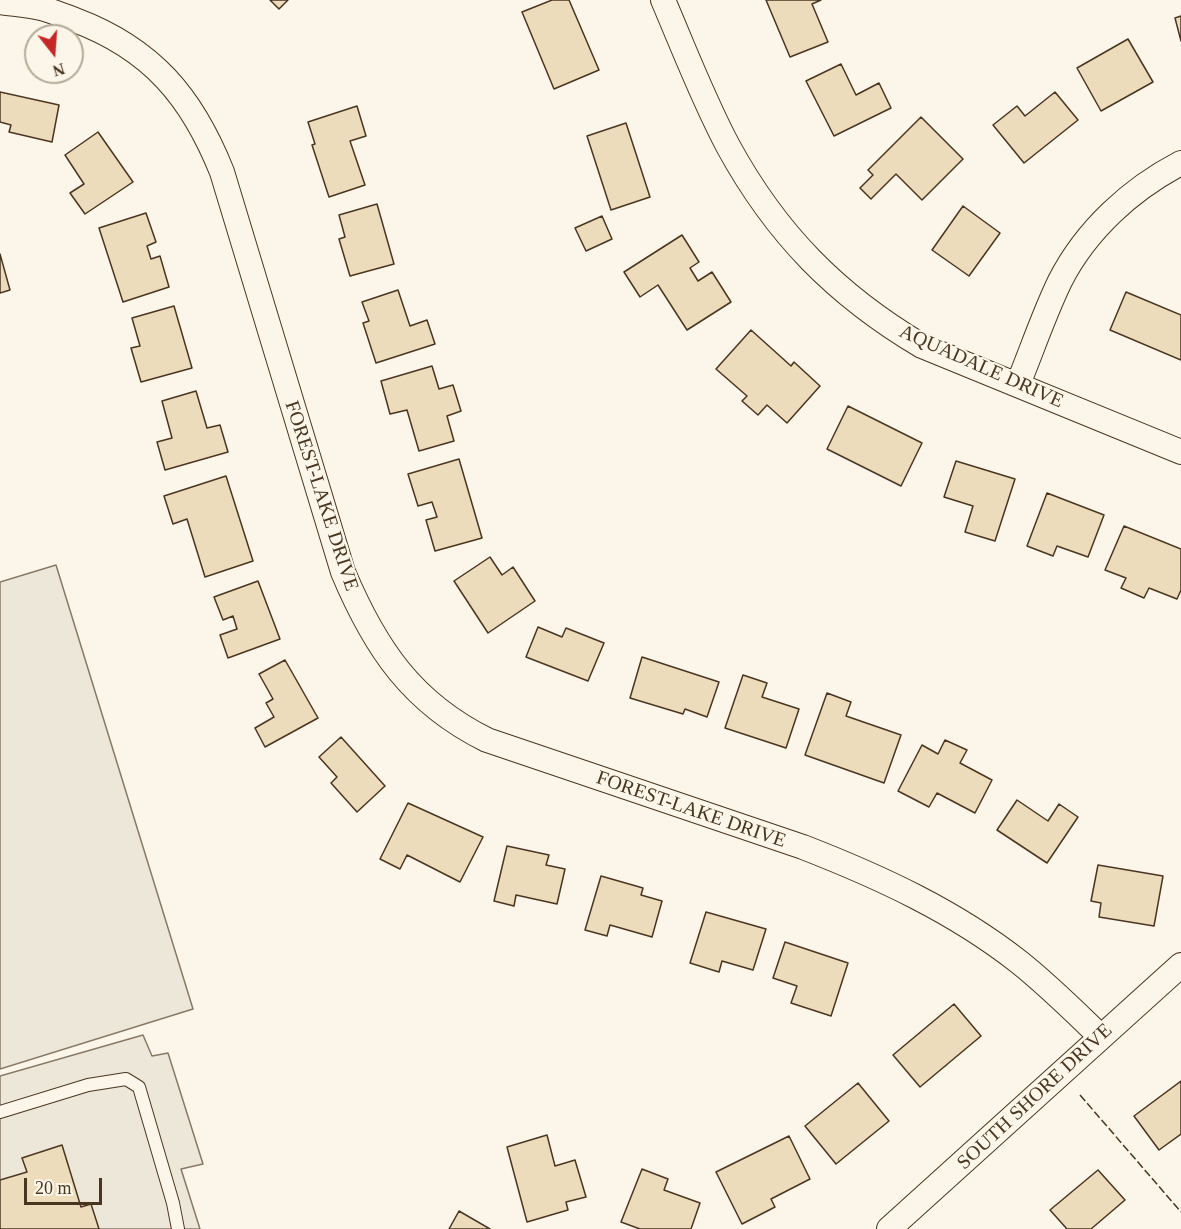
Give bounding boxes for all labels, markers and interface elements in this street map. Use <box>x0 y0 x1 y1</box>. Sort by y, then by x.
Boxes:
north arrow <box>24 24 84 84</box>
text: N <box>51 60 67 80</box>
street label: AQUADALE DRIVE <box>895 320 1067 414</box>
street label: FOREST-LAKE DRIVE <box>279 398 363 594</box>
street label: FOREST-LAKE DRIVE <box>593 766 789 854</box>
street label: SOUTH SHORE DRIVE <box>952 1019 1118 1175</box>
scale bar <box>27 1166 105 1204</box>
text: 20 m <box>35 1178 72 1198</box>

